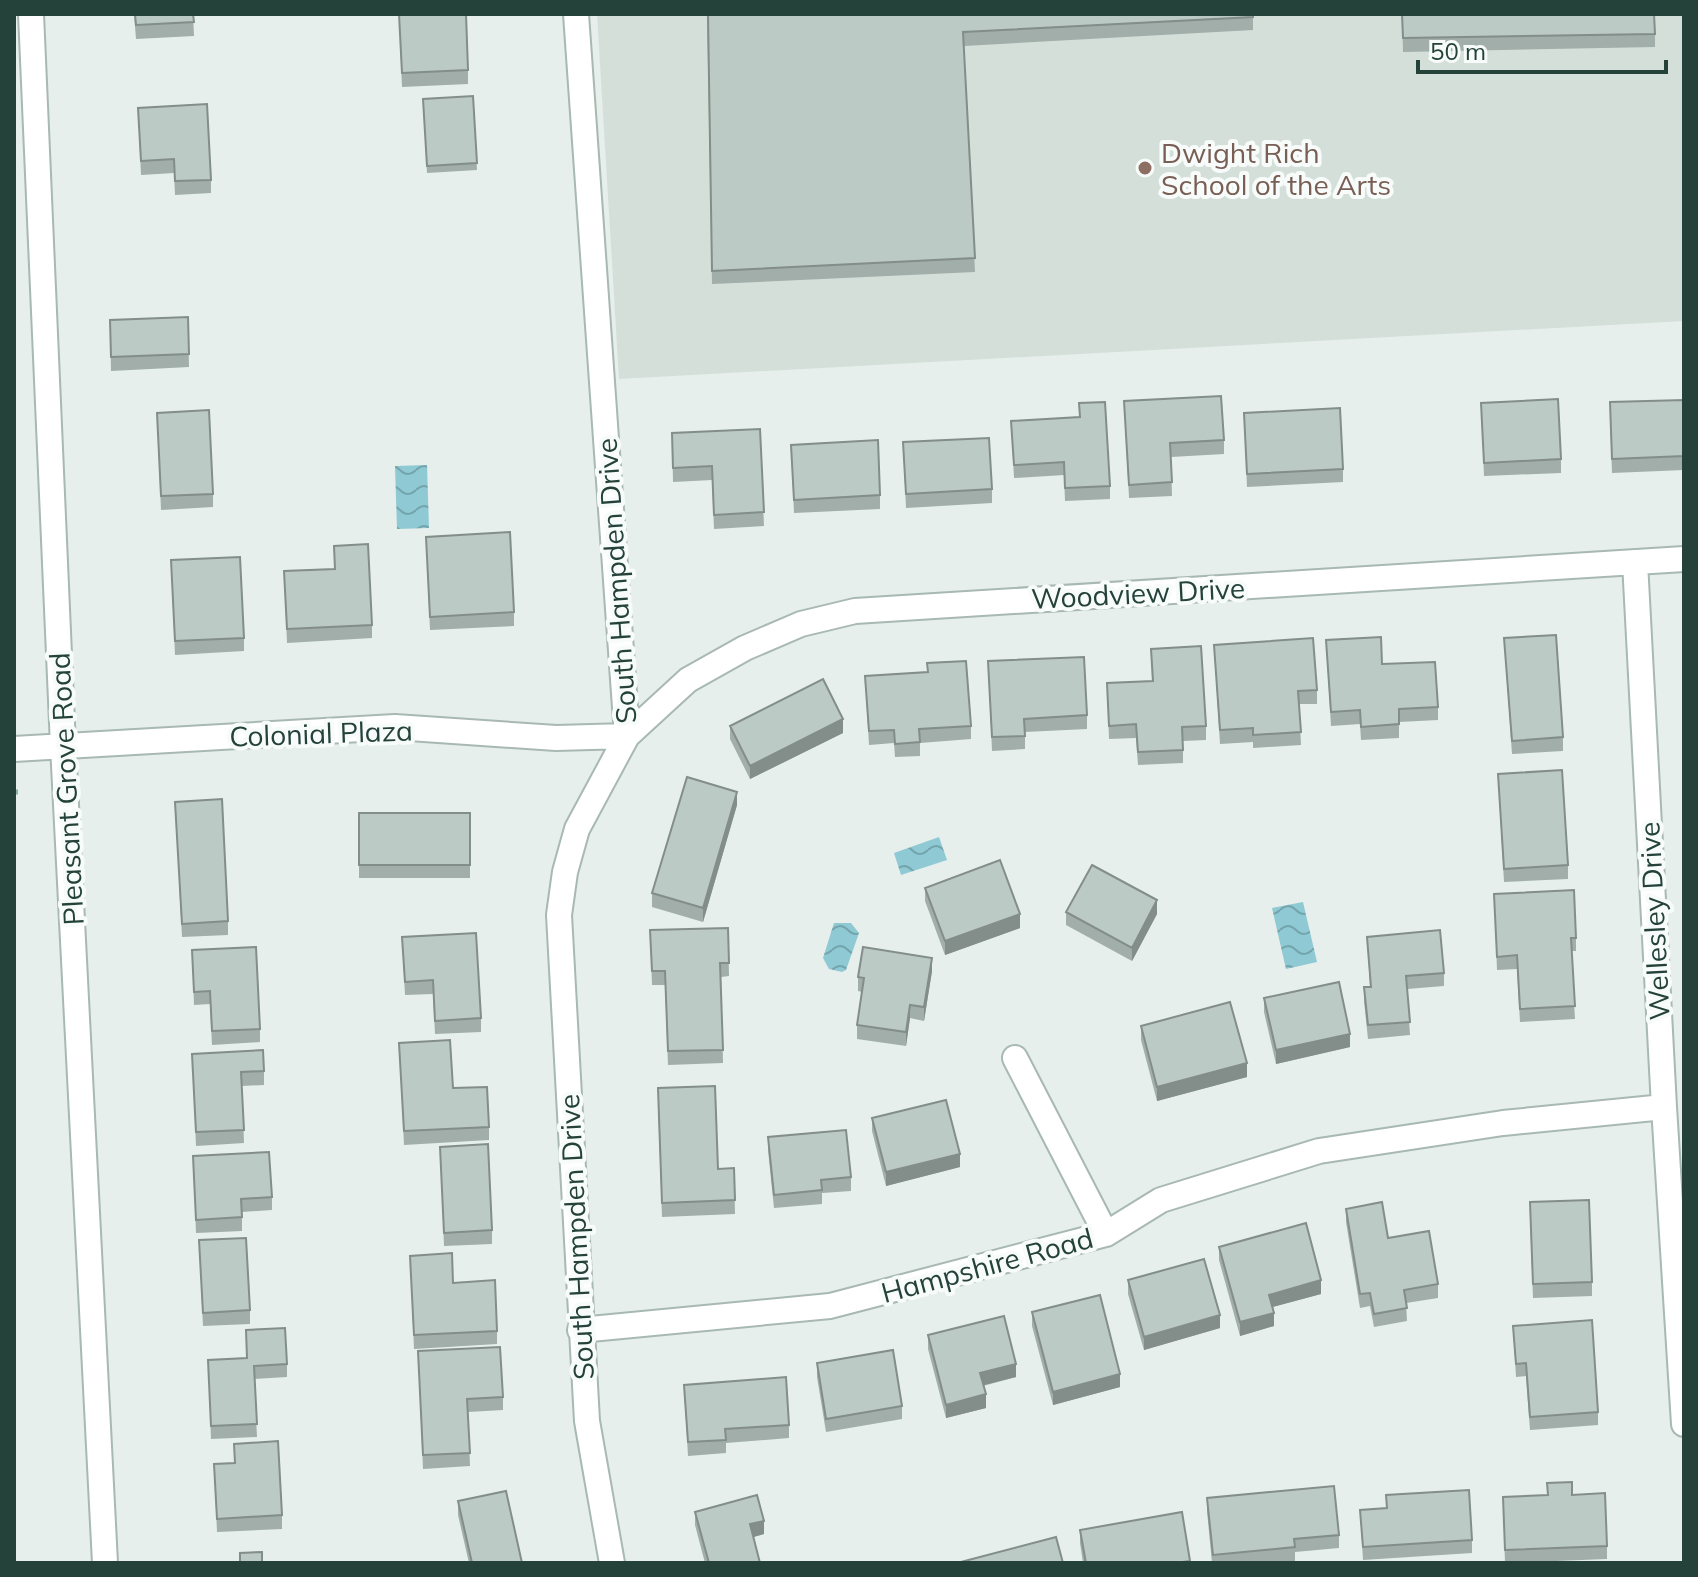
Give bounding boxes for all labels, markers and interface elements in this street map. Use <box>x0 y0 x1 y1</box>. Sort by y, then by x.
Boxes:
scale bar <box>1418 24 1666 74</box>
text: 50 m <box>1430 36 1486 66</box>
place label: Dwight Rich School of the Arts <box>1161 135 1391 202</box>
marker: Dwight Rich School of the Arts <box>1136 159 1154 177</box>
street label: South Hampden Drive <box>589 437 643 725</box>
street label: Woodview Drive <box>1030 570 1246 616</box>
street label: Pleasant Grove Road <box>41 652 91 926</box>
street label: Colonial Plaza <box>229 712 413 754</box>
street label: Wellesley Drive <box>1631 821 1677 1021</box>
street label: South Hampden Drive <box>551 1093 601 1381</box>
street label: Hampshire Road <box>877 1220 1097 1310</box>

